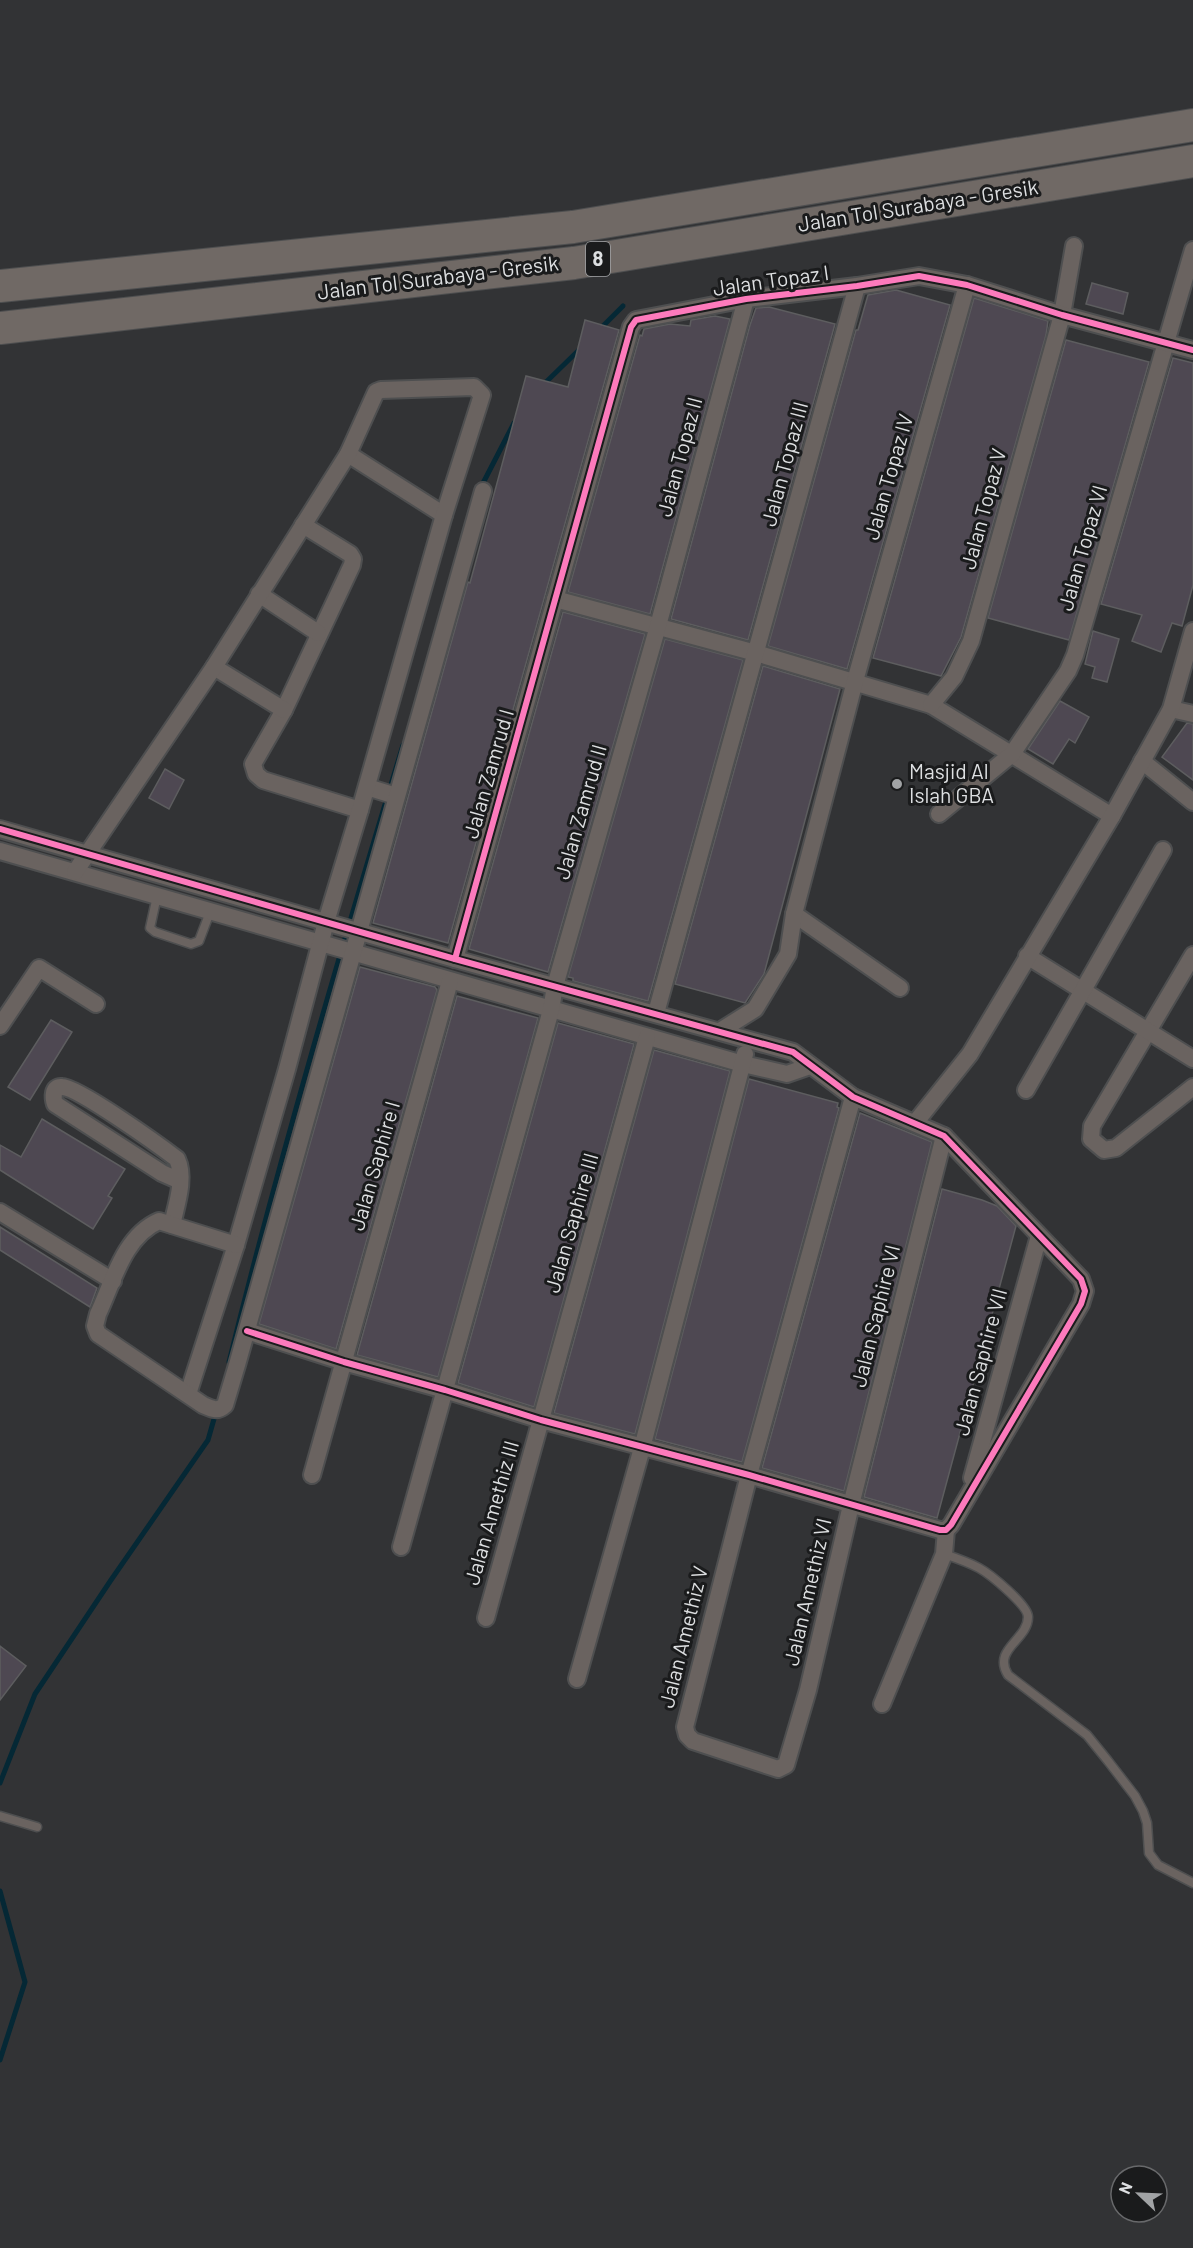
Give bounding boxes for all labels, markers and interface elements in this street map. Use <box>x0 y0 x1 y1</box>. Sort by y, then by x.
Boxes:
street label: Jalan Tol Surabaya - Gresik <box>796 173 1040 236</box>
road number: 8 <box>586 242 610 276</box>
street label: Jalan Tol Surabaya - Gresik <box>316 249 560 304</box>
street label: Jalan Topaz I <box>711 259 831 300</box>
street label: Jalan Topaz II <box>651 394 706 519</box>
street label: Jalan Topaz III <box>755 399 812 529</box>
street label: Jalan Topaz IV <box>858 411 917 542</box>
street label: Jalan Topaz V <box>954 445 1011 572</box>
street label: Jalan Topaz VI <box>1052 482 1111 613</box>
street label: Jalan Zamrud I <box>457 706 518 841</box>
street label: Jalan Zamrud II <box>548 741 611 882</box>
place label: Masjid Al Islah GBA <box>909 758 994 807</box>
marker: Masjid Al Islah GBA <box>890 777 904 791</box>
street label: Jalan Saphire I <box>343 1098 404 1233</box>
street label: Jalan Saphire III <box>539 1150 602 1295</box>
street label: Jalan Saphire VI <box>845 1242 904 1389</box>
street label: Jalan Saphire VII <box>948 1285 1011 1438</box>
street label: Jalan Amethiz III <box>458 1437 523 1588</box>
street label: Jalan Amethiz VI <box>777 1515 836 1668</box>
street label: Jalan Amethiz V <box>653 1563 712 1710</box>
north arrow <box>1109 2164 1169 2224</box>
text: N <box>1114 2179 1136 2197</box>

